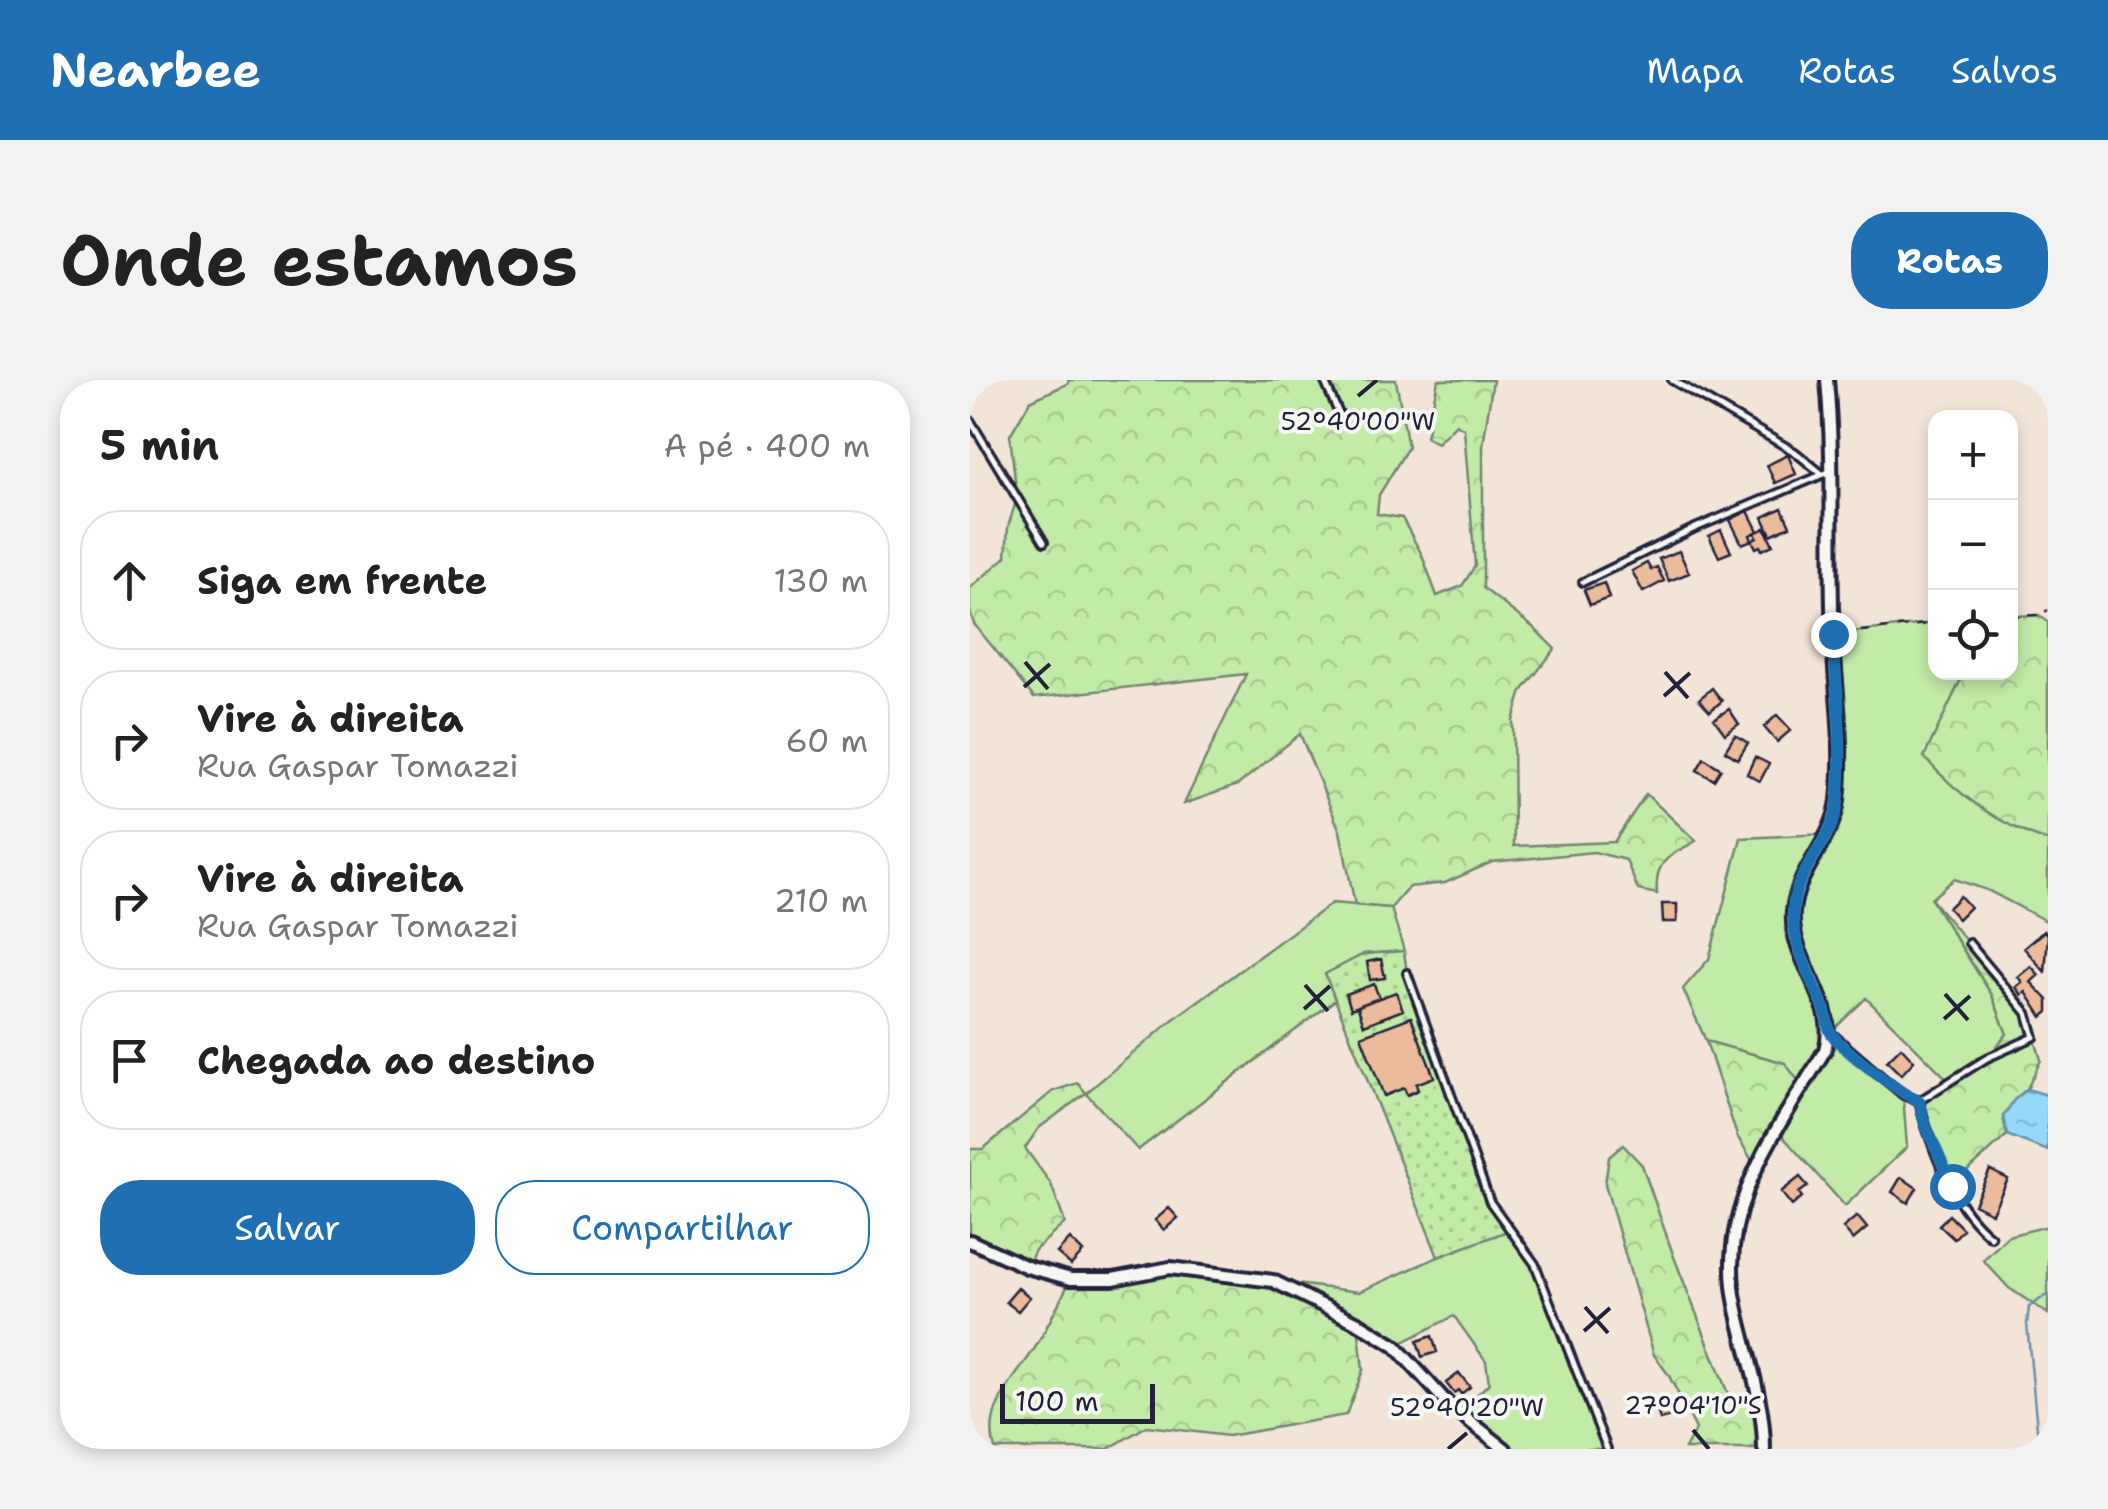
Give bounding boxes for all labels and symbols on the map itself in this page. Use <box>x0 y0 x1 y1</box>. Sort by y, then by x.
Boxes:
text: 52°40'00"W <box>1281 404 1435 438</box>
route end <box>1811 612 1857 658</box>
route start <box>1930 1164 1976 1210</box>
scale bar <box>1000 1379 1155 1424</box>
text: 27°04'10"S <box>1624 1388 1762 1422</box>
text: 52°40'20"W <box>1390 1390 1544 1424</box>

